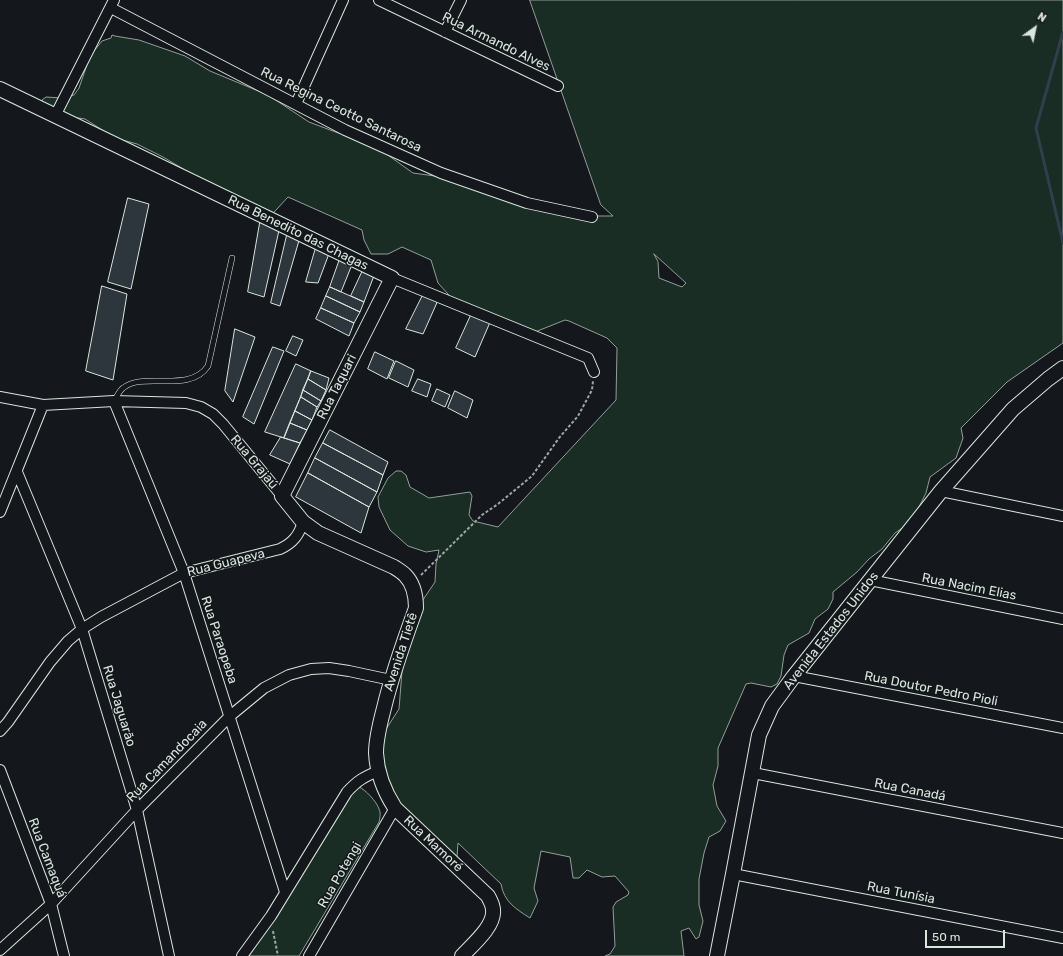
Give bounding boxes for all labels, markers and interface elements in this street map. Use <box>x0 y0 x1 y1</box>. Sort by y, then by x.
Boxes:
north arrow <box>1015 8 1055 48</box>
street label: Rua Armando Alves <box>440 9 552 75</box>
text: N <box>1035 10 1049 25</box>
street label: Rua Regina Ceotto Santarosa <box>258 64 424 156</box>
street label: Rua Benedito das Chagas <box>225 192 371 274</box>
street label: Rua Taquari <box>314 352 360 422</box>
street label: Rua Grajaú <box>227 432 281 492</box>
street label: Rua Guapeva <box>186 546 266 580</box>
street label: Avenida Estados Unidos <box>780 569 882 693</box>
street label: Rua Nacim Elias <box>920 570 1018 604</box>
street label: Rua Paraopeba <box>197 594 241 686</box>
street label: Avenida Tietê <box>381 611 421 693</box>
street label: Rua Jaguarão <box>99 663 139 749</box>
street label: Rua Doutor Pedro Pioli <box>863 668 999 710</box>
street label: Rua Camandocaia <box>124 716 210 806</box>
street label: Rua Canadá <box>873 775 947 805</box>
street label: Rua Mamoré <box>400 813 466 875</box>
street label: Rua Camaquá <box>25 816 69 900</box>
street label: Rua Potengi <box>315 839 365 911</box>
street label: Rua Tunísia <box>866 879 936 907</box>
scale bar <box>927 922 1007 948</box>
text: 50 m <box>932 930 960 944</box>

